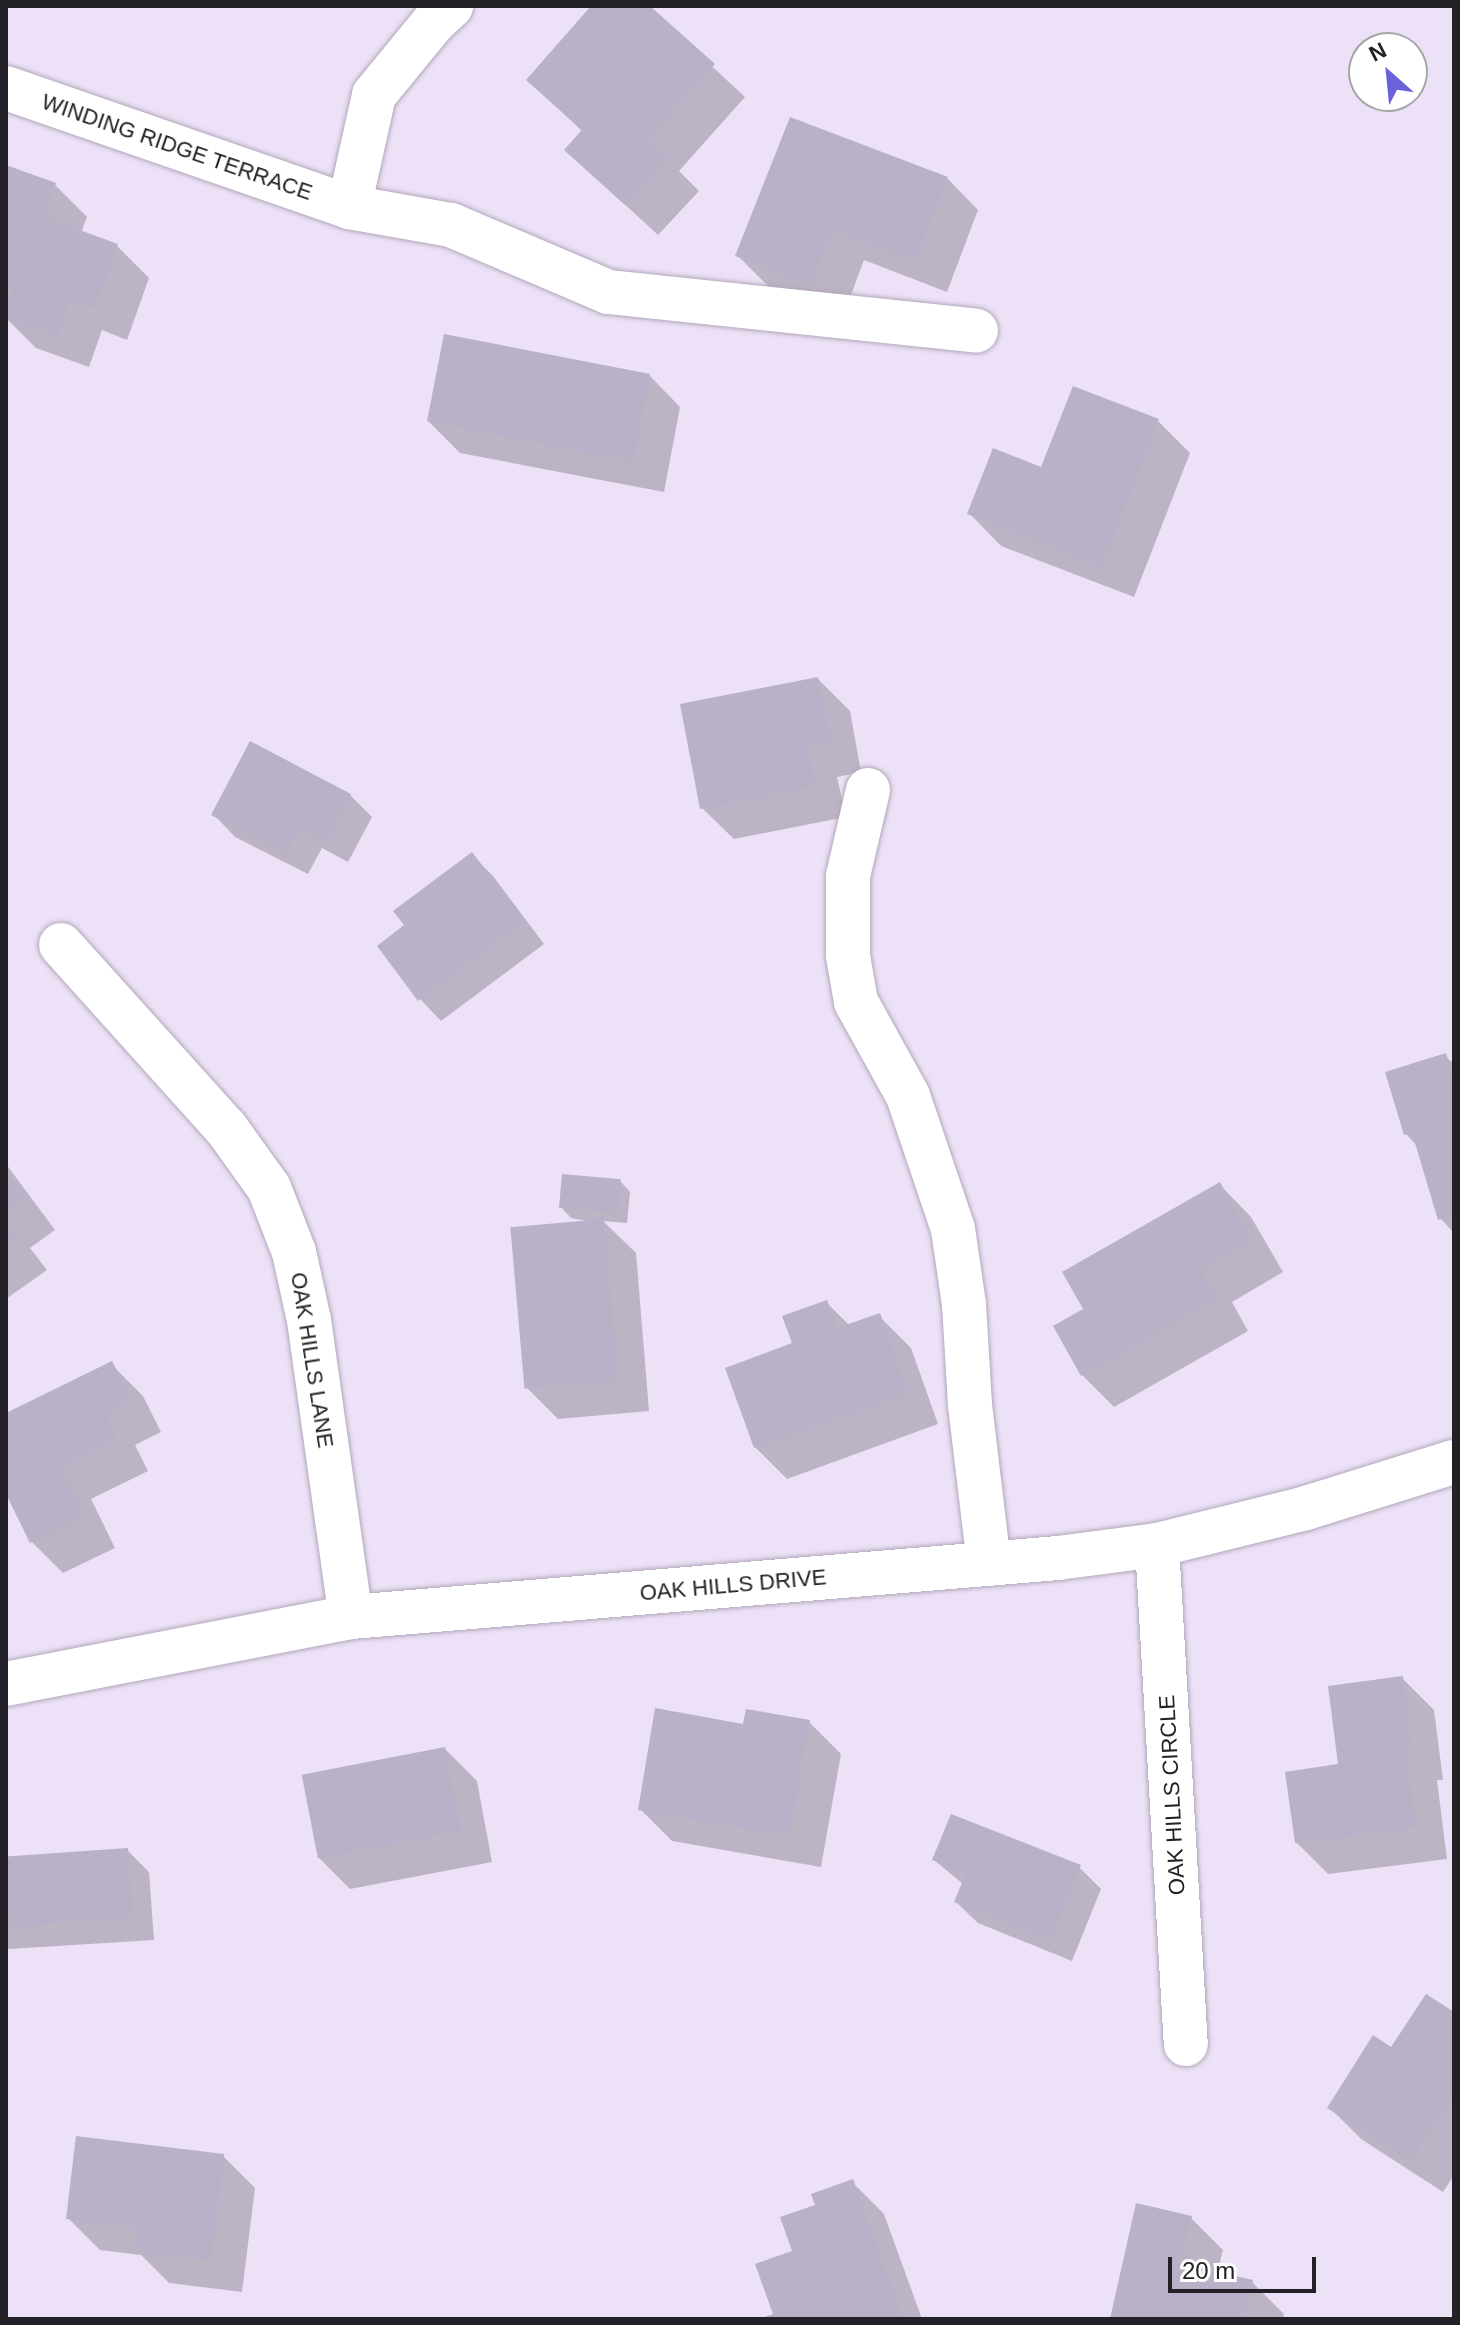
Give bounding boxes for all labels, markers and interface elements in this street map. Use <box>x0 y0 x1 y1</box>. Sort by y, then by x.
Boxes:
north arrow <box>1348 32 1428 112</box>
text: N <box>1365 37 1391 67</box>
street label: WINDING RIDGE TERRACE <box>38 88 316 206</box>
street label: OAK HILLS LANE <box>285 1270 339 1450</box>
street label: OAK HILLS DRIVE <box>639 1564 827 1606</box>
street label: OAK HILLS CIRCLE <box>1154 1694 1190 1896</box>
scale bar <box>1172 2241 1320 2291</box>
text: 20 m <box>1182 2257 1235 2284</box>

